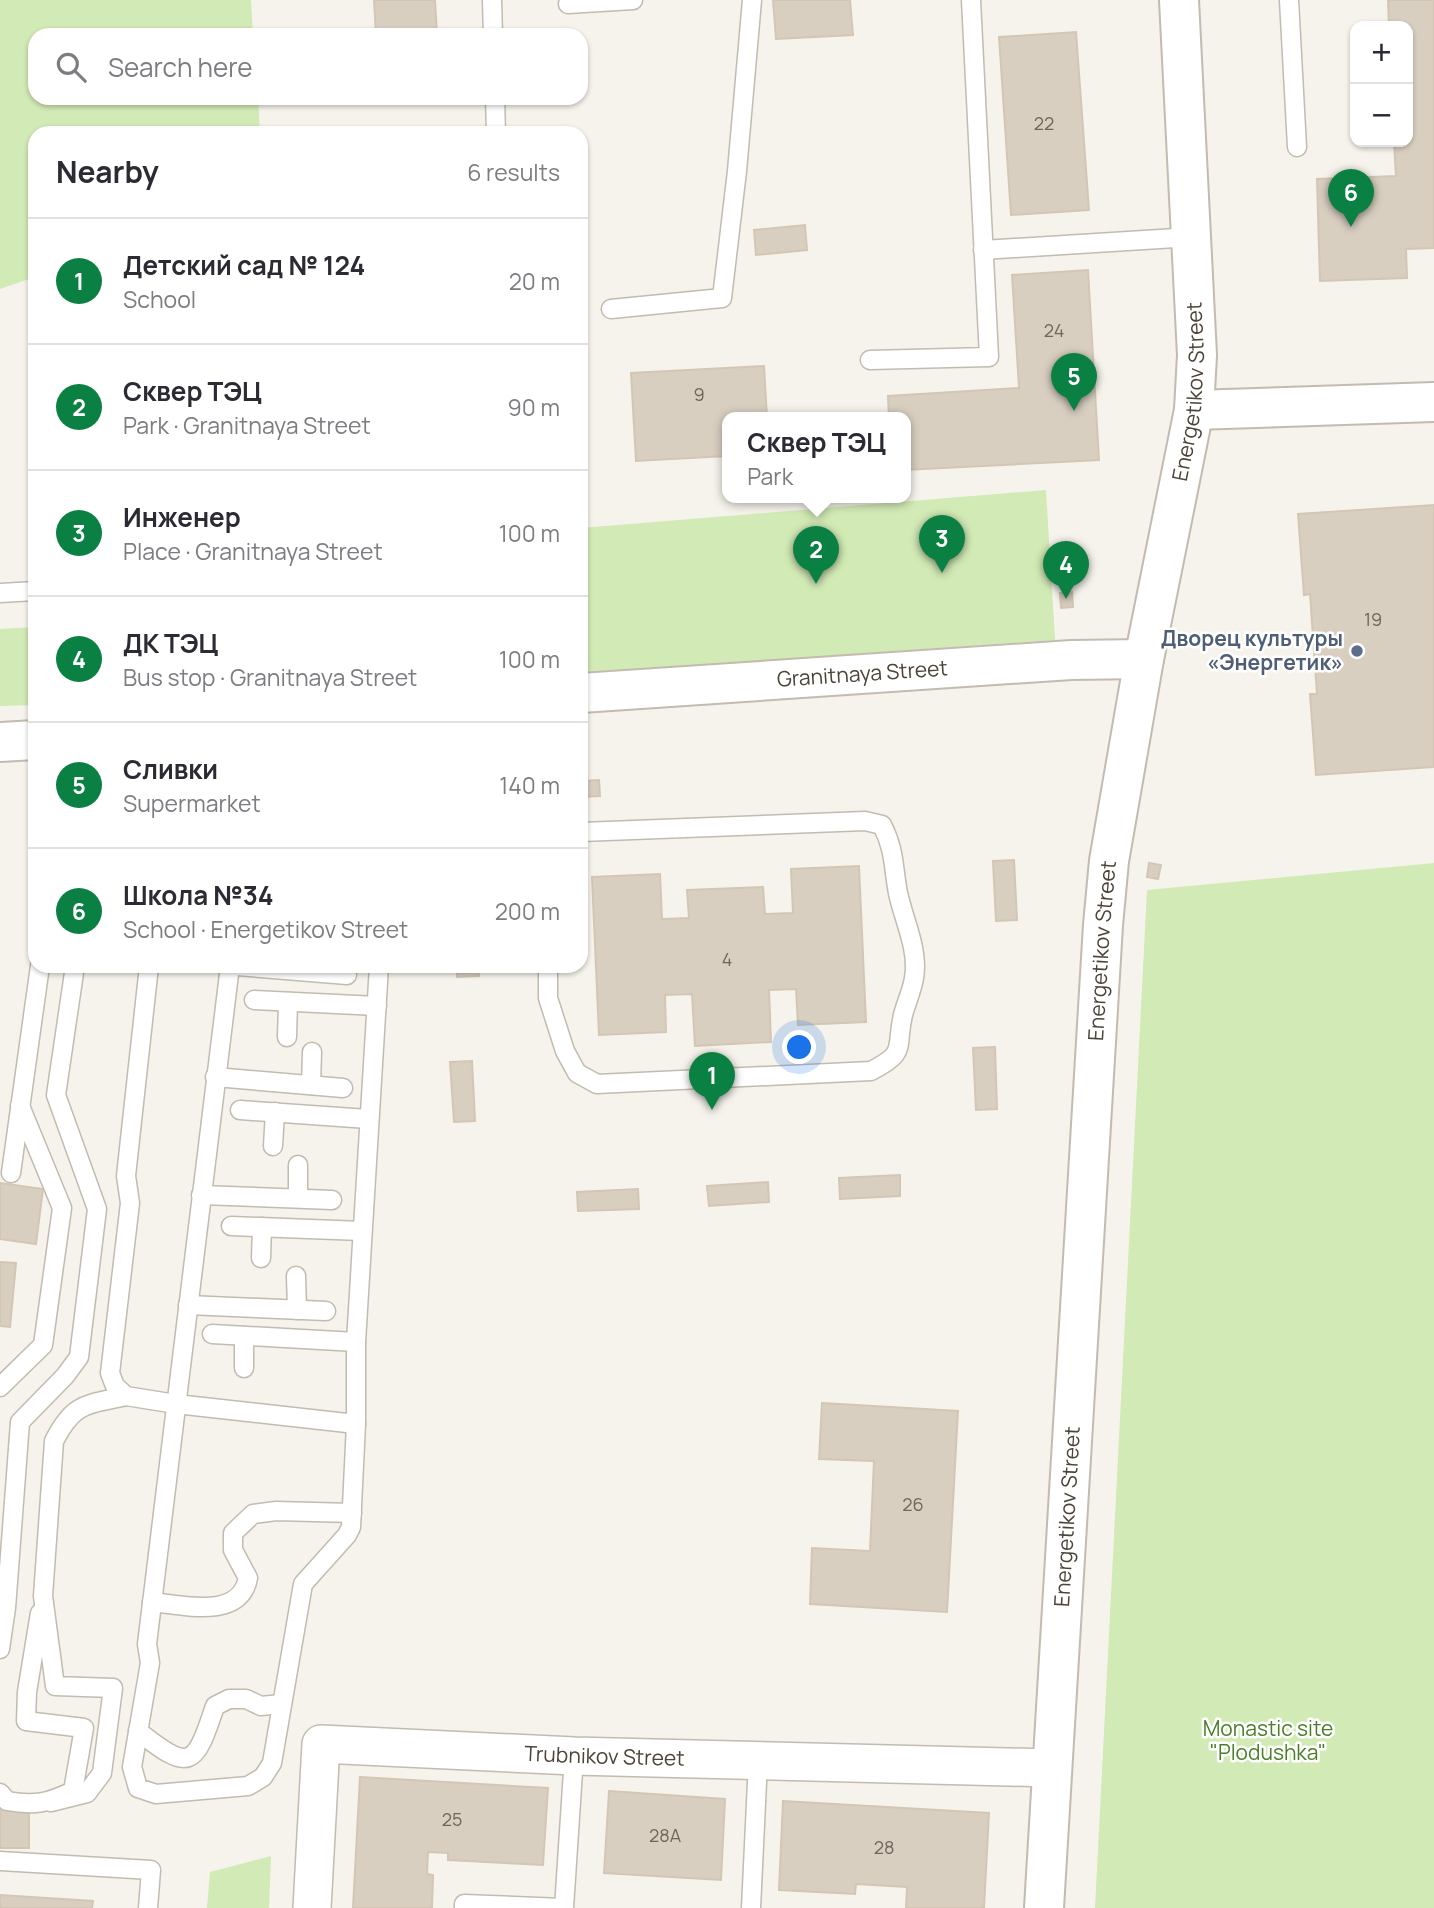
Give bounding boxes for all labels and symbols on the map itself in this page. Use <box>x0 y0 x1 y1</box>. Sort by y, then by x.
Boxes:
house number: 22 <box>1034 111 1054 135</box>
pin: 6 <box>1328 169 1374 227</box>
street label: Energetikov Street <box>1165 301 1210 484</box>
house number: 24 <box>1044 318 1064 342</box>
pin: 5 <box>1051 353 1097 411</box>
house number: 9 <box>693 382 705 406</box>
pin: 3 <box>919 515 965 573</box>
pin: 2 <box>793 526 839 584</box>
pin: 4 <box>1043 541 1089 599</box>
house number: 19 <box>1364 607 1382 631</box>
place label: Дворец культуры «Энергетик» <box>1161 624 1343 676</box>
marker: Дворец культуры «Энергетик» <box>1349 643 1365 659</box>
street label: Granitnaya Street <box>776 653 949 693</box>
street label: Energetikov Street <box>1081 859 1122 1042</box>
house number: 4 <box>722 947 732 971</box>
your location <box>782 1030 816 1064</box>
pin: 1 <box>689 1052 735 1110</box>
street label: Energetikov Street <box>1047 1426 1086 1608</box>
house number: 26 <box>902 1492 924 1516</box>
park label: Monastic site "Plodushka" <box>1203 1714 1333 1766</box>
street label: Trubnikov Street <box>524 1739 685 1772</box>
house number: 25 <box>442 1807 462 1831</box>
house number: 28А <box>649 1823 682 1847</box>
house number: 28 <box>874 1835 894 1859</box>

